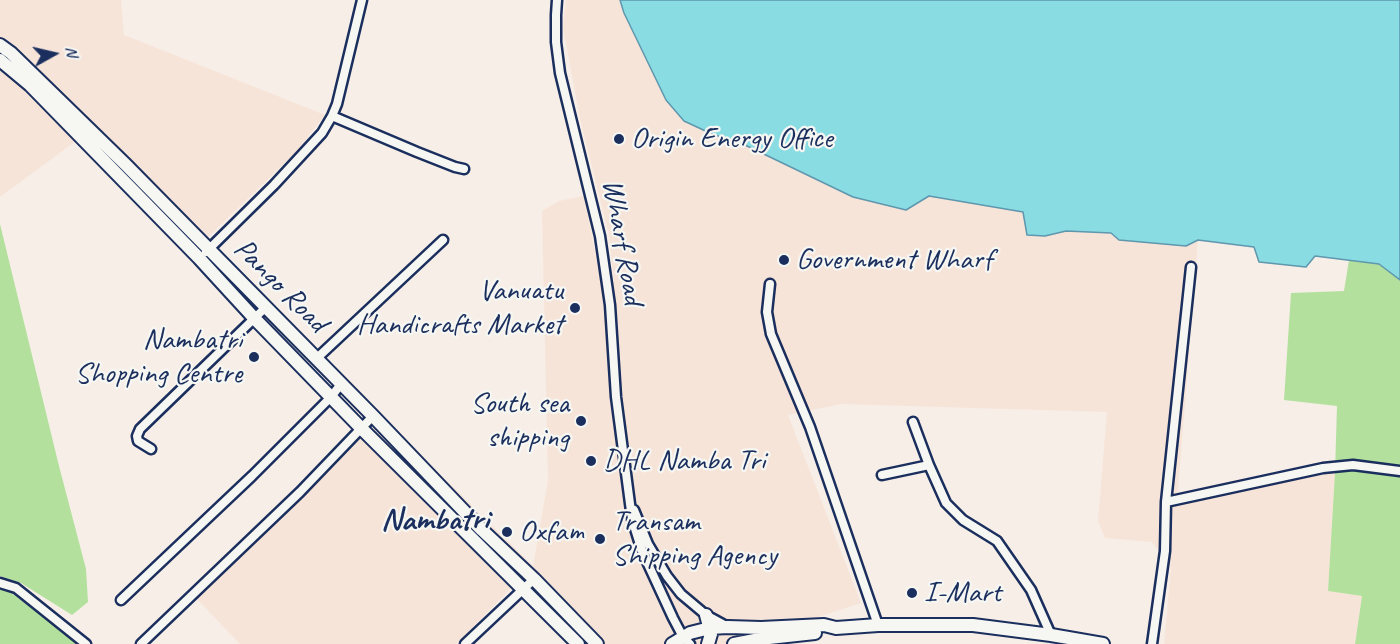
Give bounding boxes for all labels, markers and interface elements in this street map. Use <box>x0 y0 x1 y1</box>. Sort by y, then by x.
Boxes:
north arrow <box>24 24 84 84</box>
text: N <box>61 45 82 58</box>
place label: Origin Energy Office <box>631 121 832 157</box>
marker: Origin Energy Office <box>612 132 626 146</box>
street label: Wharf Road <box>593 177 651 307</box>
street label: Pango Road <box>226 232 334 340</box>
place label: Government Wharf <box>796 242 992 278</box>
marker: Government Wharf <box>777 253 791 267</box>
place label: Vanuatu Handicrafts Market <box>357 273 563 344</box>
marker: Vanuatu Handicrafts Market <box>568 301 582 315</box>
place label: Nambatri Shopping Centre <box>75 322 242 392</box>
marker: Nambatri Shopping Centre <box>247 350 261 364</box>
place label: South sea shipping <box>470 386 569 456</box>
marker: South sea shipping <box>574 414 588 428</box>
place label: DHL Namba Tri <box>603 443 765 479</box>
marker: DHL Namba Tri <box>584 454 598 468</box>
district label: Nambatri <box>381 502 489 540</box>
place label: Transam Shipping Agency <box>612 504 777 574</box>
place label: Oxfam <box>519 514 584 550</box>
marker: Oxfam <box>500 525 514 539</box>
marker: Transam Shipping Agency <box>593 532 607 546</box>
place label: I-Mart <box>924 575 1001 611</box>
marker: I-Mart <box>905 586 919 600</box>

